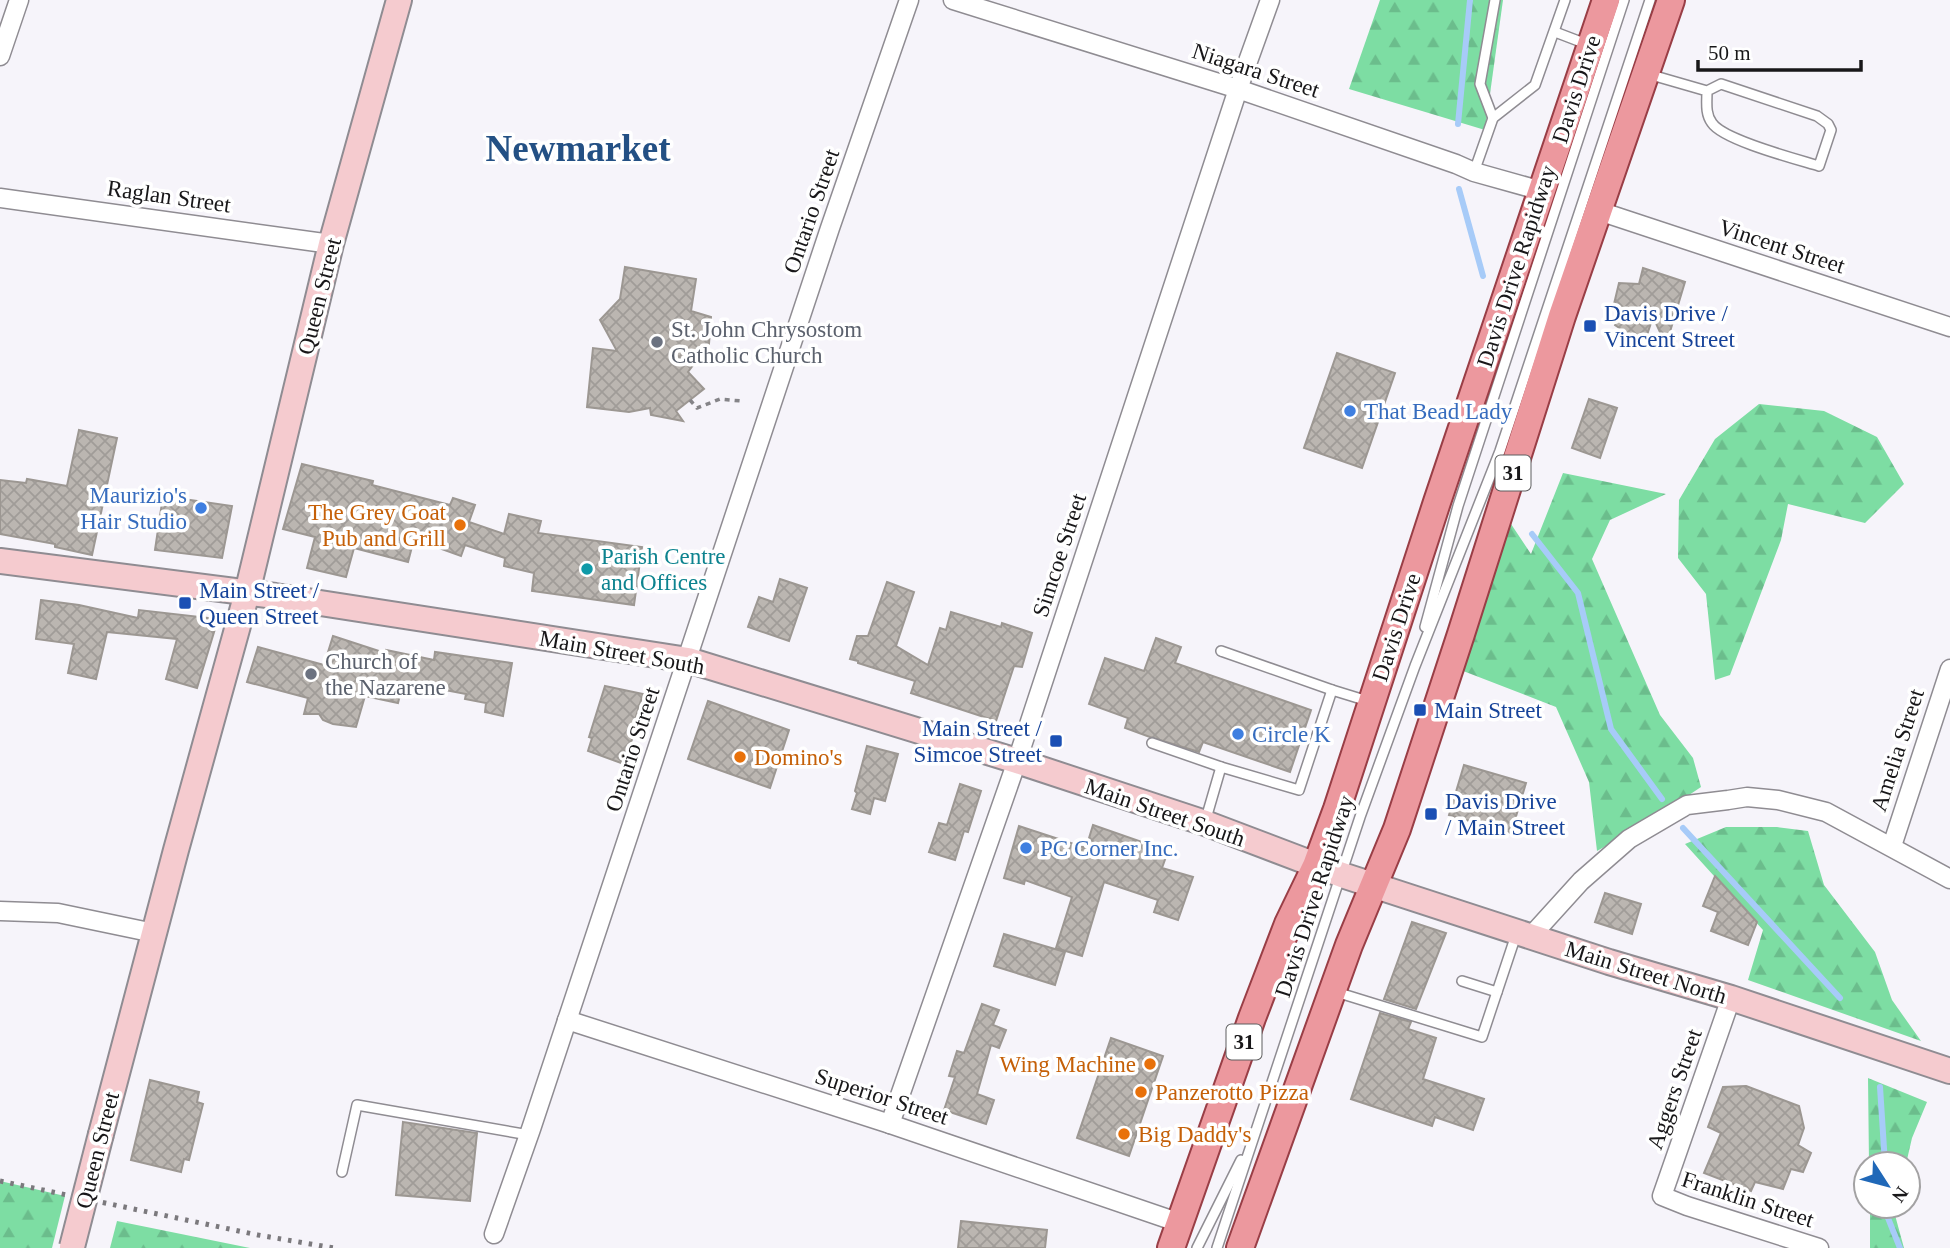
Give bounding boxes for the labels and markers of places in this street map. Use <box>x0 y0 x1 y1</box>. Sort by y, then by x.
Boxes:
place label: Davis Drive / Vincent Street <box>1604 301 1735 352</box>
place label: St. John Chrysostom Catholic Church <box>671 317 862 368</box>
marker: Davis Drive / Vincent Street <box>1582 318 1598 334</box>
marker: St. John Chrysostom Catholic Church <box>649 334 665 350</box>
place label: That Bead Lady <box>1364 399 1513 424</box>
marker: That Bead Lady <box>1342 403 1358 419</box>
place label: Maurizio's Hair Studio <box>80 483 187 534</box>
marker: Maurizio's Hair Studio <box>193 500 209 516</box>
place label: The Grey Goat Pub and Grill <box>308 500 447 551</box>
marker: The Grey Goat Pub and Grill <box>452 517 468 533</box>
place label: Parish Centre and Offices <box>601 544 726 595</box>
marker: Parish Centre and Offices <box>579 561 595 577</box>
place label: Main Street / Queen Street <box>199 578 320 629</box>
marker: Main Street / Queen Street <box>177 595 193 611</box>
place label: Church of the Nazarene <box>325 649 446 700</box>
marker: Church of the Nazarene <box>303 666 319 682</box>
place label: Main Street <box>1434 698 1543 723</box>
marker: Main Street <box>1412 702 1428 718</box>
place label: Main Street / Simcoe Street <box>914 716 1043 767</box>
place label: Circle K <box>1252 722 1331 747</box>
marker: Circle K <box>1230 726 1246 742</box>
marker: Main Street / Simcoe Street <box>1048 733 1064 749</box>
place label: Domino's <box>754 745 843 770</box>
marker: Domino's <box>732 749 748 765</box>
place label: Davis Drive / Main Street <box>1445 789 1566 840</box>
marker: Davis Drive / Main Street <box>1423 806 1439 822</box>
place label: PC Corner Inc. <box>1040 836 1179 861</box>
marker: PC Corner Inc. <box>1018 840 1034 856</box>
place label: Wing Machine <box>1000 1052 1136 1077</box>
marker: Wing Machine <box>1142 1056 1158 1072</box>
place label: Panzerotto Pizza <box>1155 1080 1309 1105</box>
marker: Panzerotto Pizza <box>1133 1084 1149 1100</box>
place label: Big Daddy's <box>1138 1122 1251 1147</box>
marker: Big Daddy's <box>1116 1126 1132 1142</box>

